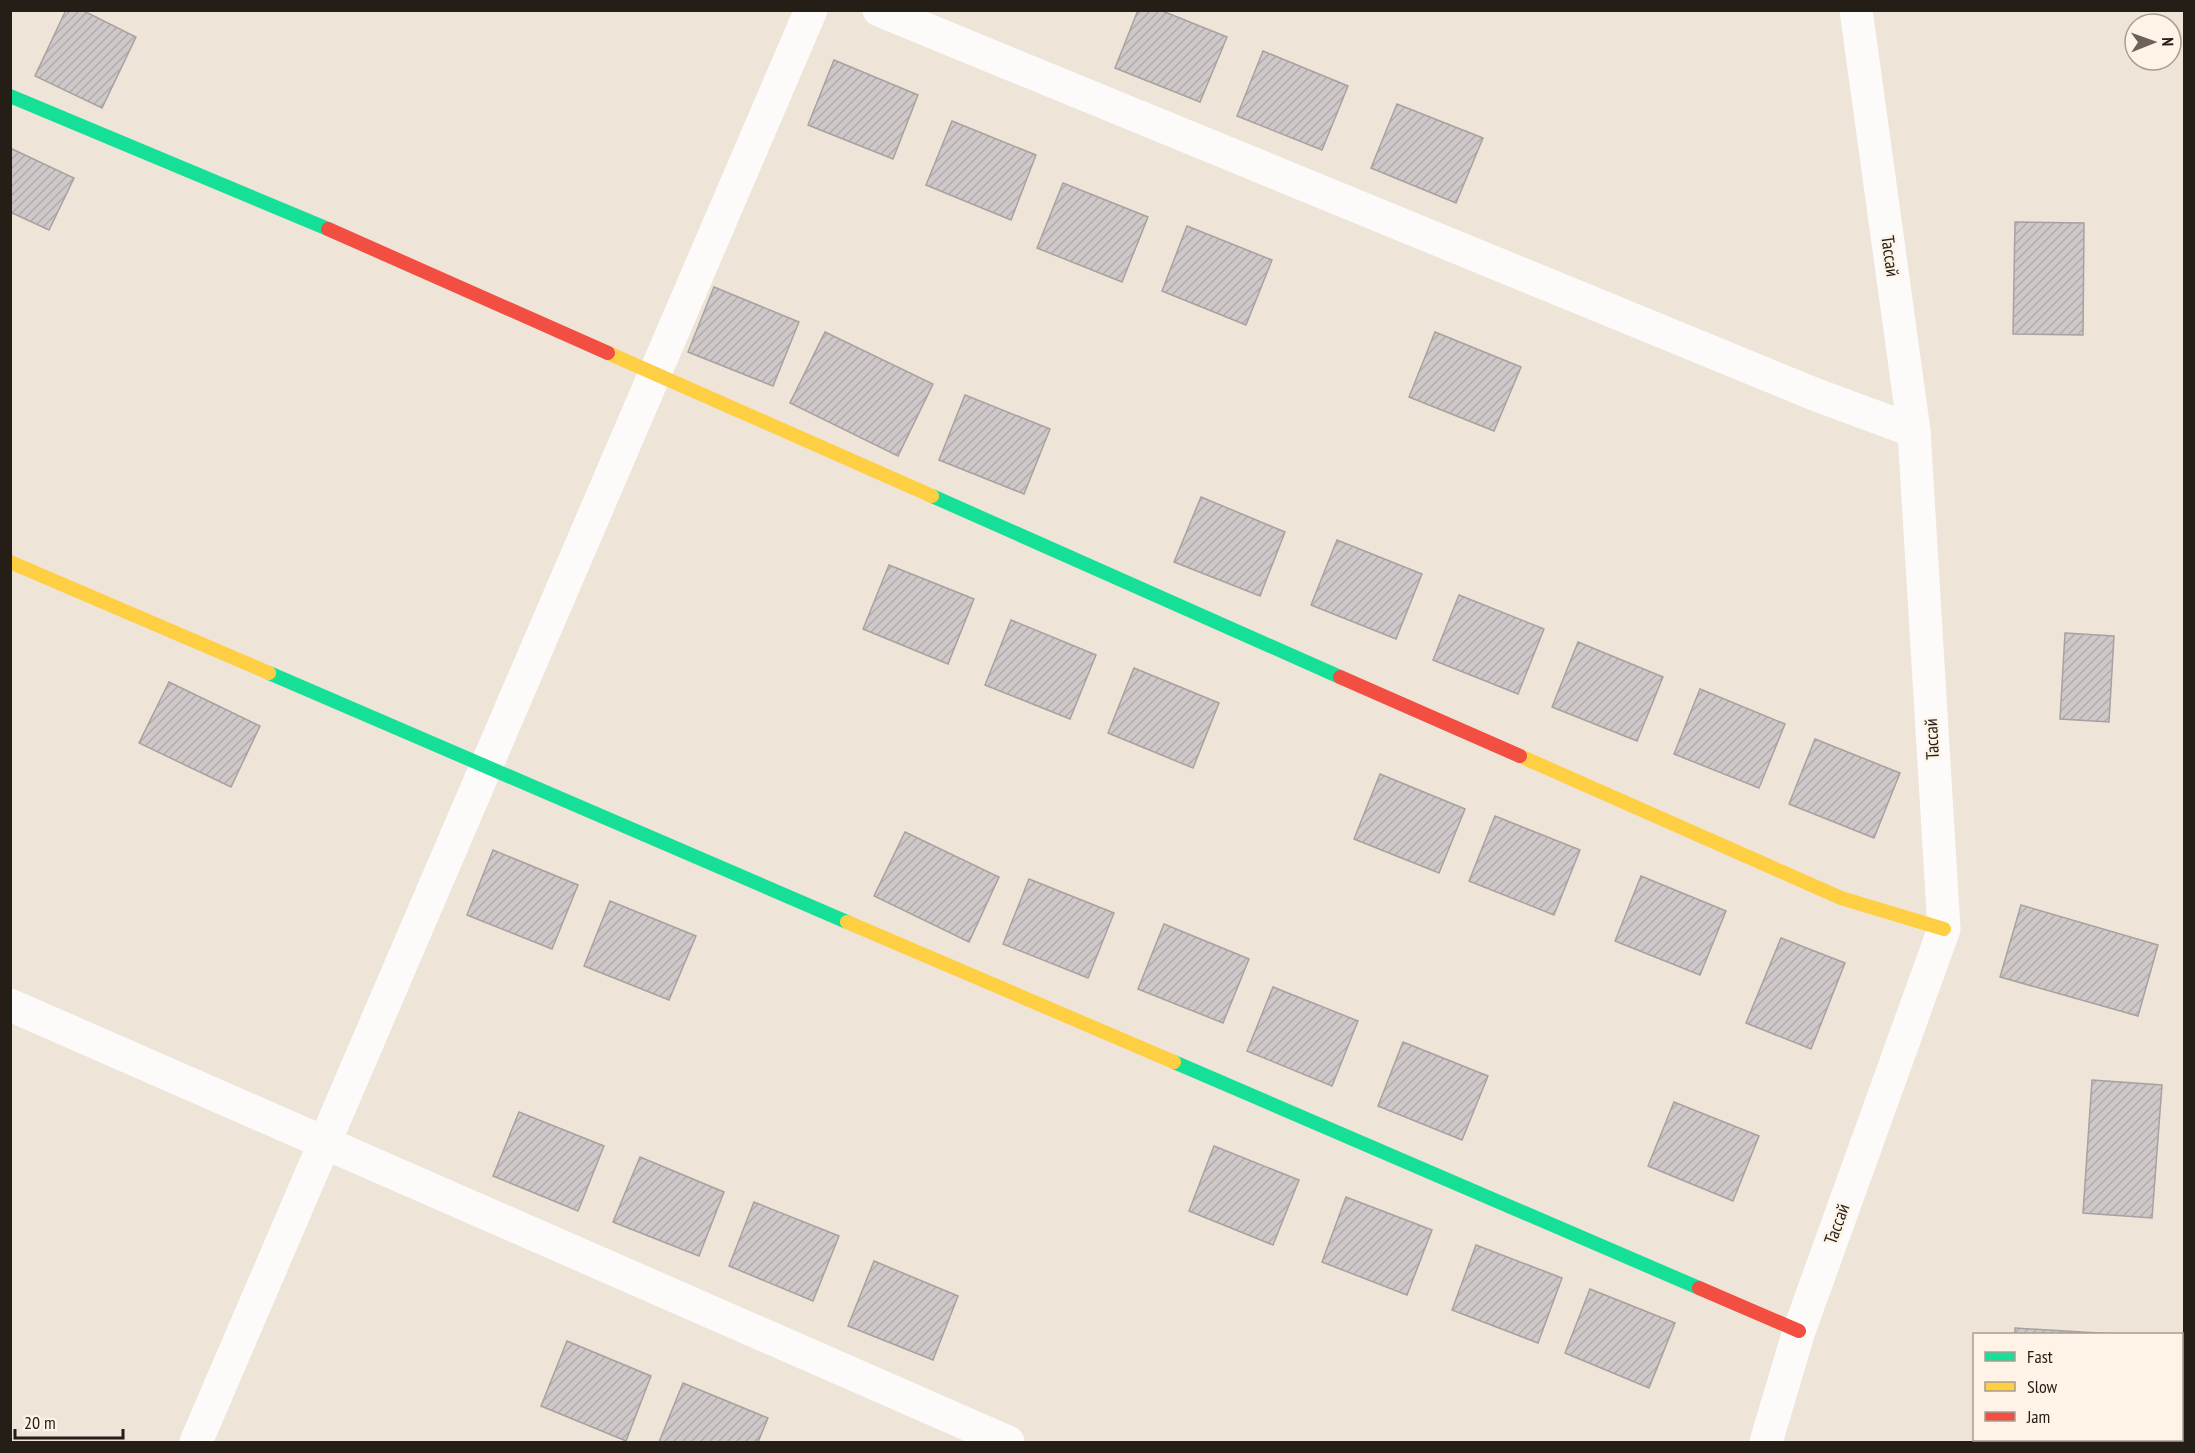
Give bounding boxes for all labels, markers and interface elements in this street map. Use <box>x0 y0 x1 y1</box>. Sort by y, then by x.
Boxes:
north arrow <box>2123 12 2183 72</box>
text: N <box>2158 37 2178 46</box>
street label: Тассай <box>1876 234 1905 278</box>
street label: Тассай <box>1919 718 1944 760</box>
street label: Тассай <box>1819 1201 1854 1247</box>
legend <box>1973 1333 2183 1441</box>
text: Fast <box>2027 1345 2053 1368</box>
text: Slow <box>2027 1375 2058 1398</box>
scale bar <box>15 1402 123 1440</box>
text: Jam <box>2026 1405 2050 1428</box>
text: 20 m <box>24 1411 56 1434</box>

